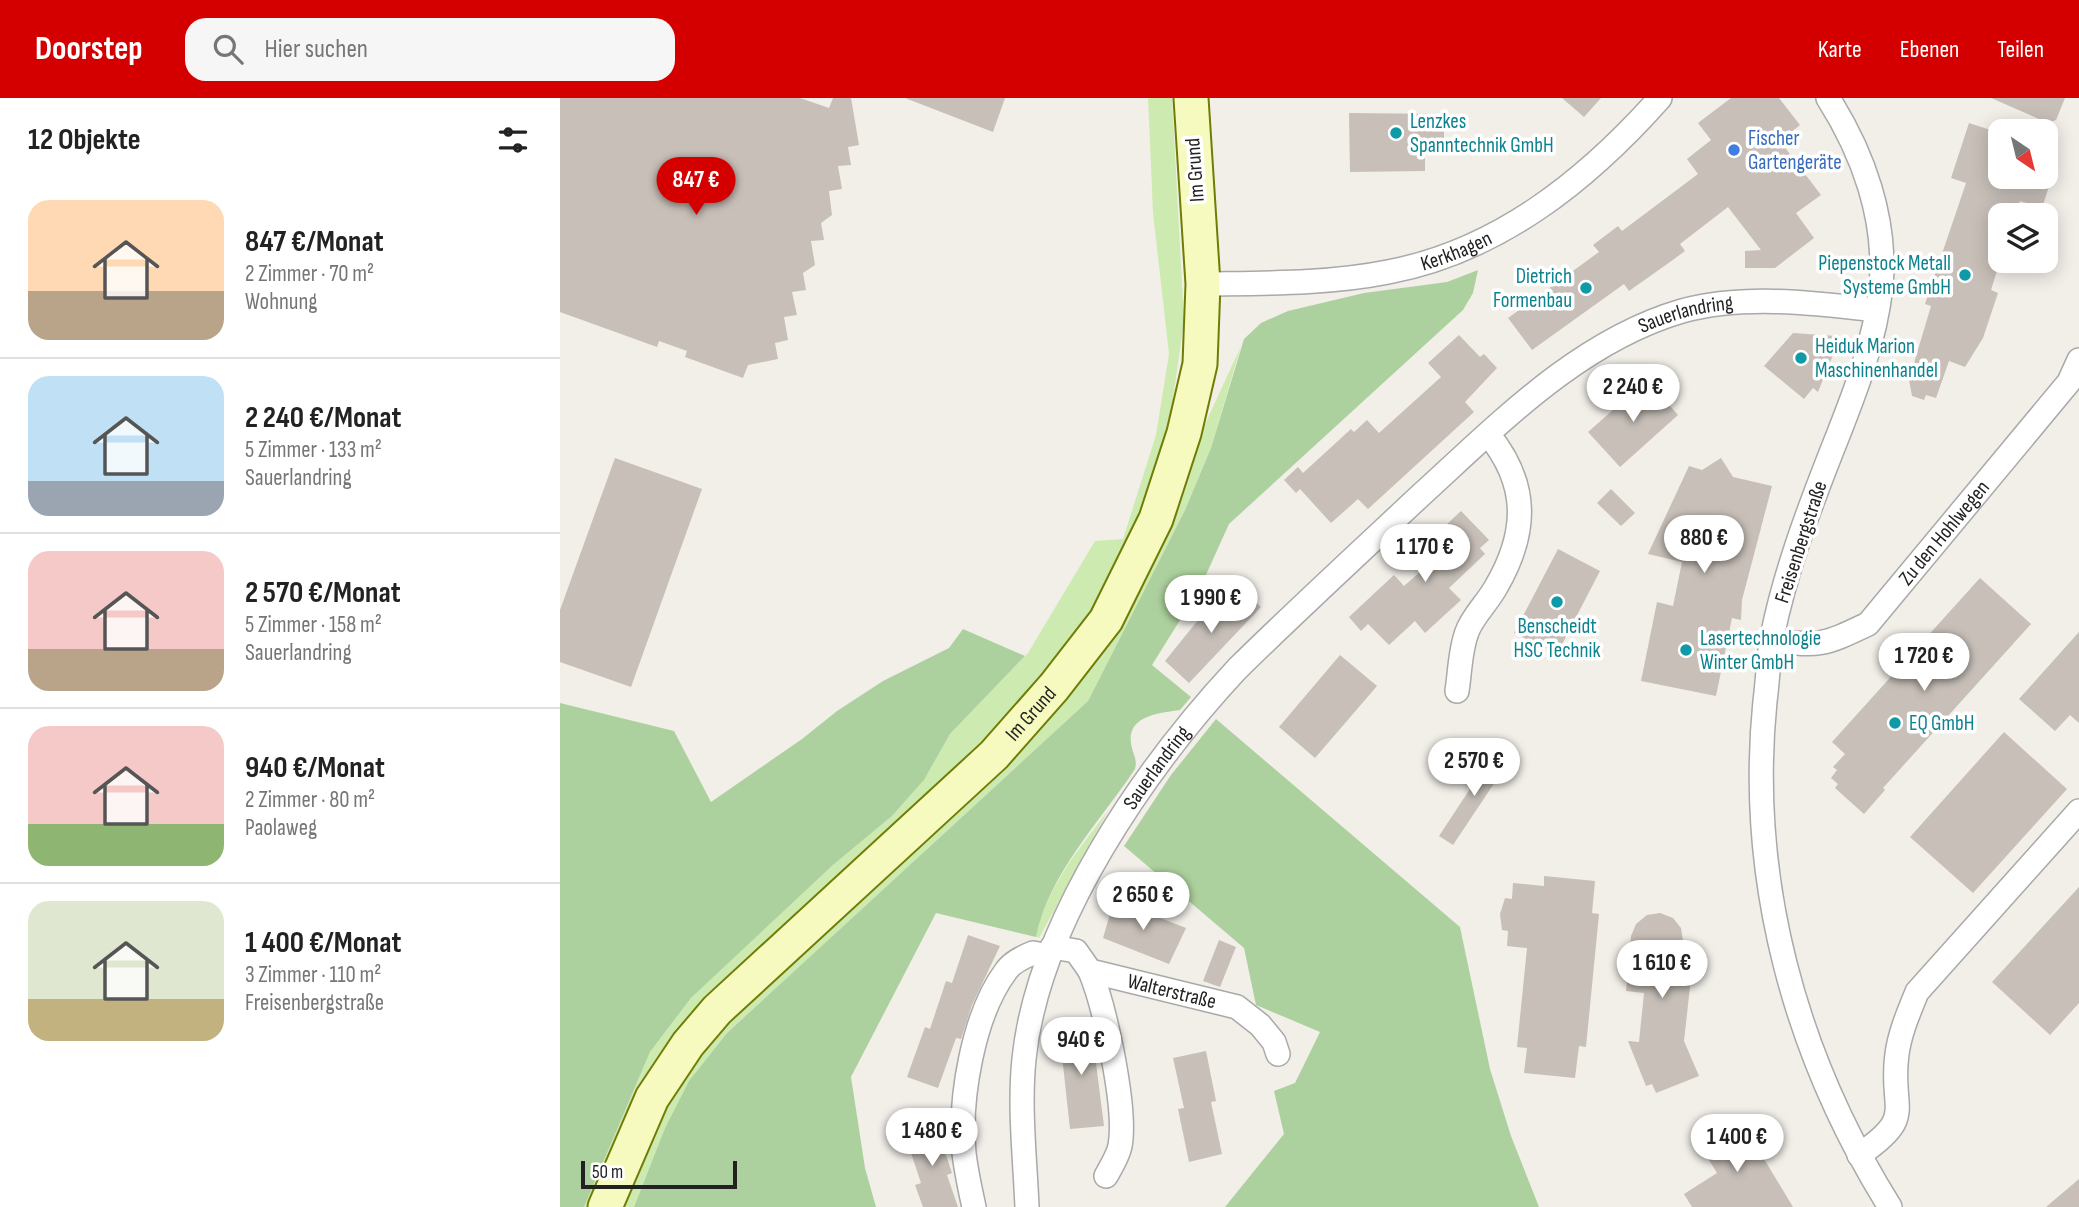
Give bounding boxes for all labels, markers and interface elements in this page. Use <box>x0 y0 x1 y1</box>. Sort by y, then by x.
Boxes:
search box <box>185 18 675 81</box>
text: Doorstep <box>35 29 143 69</box>
icon: search <box>209 30 247 68</box>
text: Hier suchen <box>265 34 368 65</box>
text: Karte <box>1818 35 1862 64</box>
text: Ebenen <box>1900 35 1959 64</box>
text: Teilen <box>1997 35 2044 64</box>
place label: Lenzkes Spanntechnik GmbH <box>1410 109 1554 158</box>
north arrow <box>1988 119 2058 189</box>
map controls <box>1988 119 2058 273</box>
icon: filters <box>494 121 532 159</box>
text: 12 Objekte <box>28 122 141 158</box>
marker: Lenzkes Spanntechnik GmbH <box>1388 125 1404 141</box>
place label: Fischer Gartengeräte <box>1748 126 1842 175</box>
street label: Im Grund <box>1180 137 1210 203</box>
marker: Fischer Gartengeräte <box>1726 142 1742 158</box>
pin: 847 € <box>647 158 745 217</box>
text: 847 € <box>673 166 719 194</box>
button: layers <box>1988 203 2058 273</box>
text: 847 €/Monat <box>245 224 384 260</box>
street label: Kerkhagen <box>1418 225 1496 276</box>
icon: home <box>84 228 168 312</box>
place label: Piepenstock Metall Systeme GmbH <box>1818 251 1951 300</box>
text: 2 Zimmer · 70 m² <box>245 260 374 288</box>
place label: Dietrich Formenbau <box>1493 264 1572 313</box>
marker: Piepenstock Metall Systeme GmbH <box>1957 267 1973 283</box>
marker: Dietrich Formenbau <box>1578 280 1594 296</box>
text: Wohnung <box>245 288 317 316</box>
street label: Sauerlandring <box>1634 290 1734 338</box>
place label: Heiduk Marion Maschinenhandel <box>1815 334 1938 383</box>
marker: Heiduk Marion Maschinenhandel <box>1793 350 1809 366</box>
pin: 2 240 € <box>1568 364 1698 424</box>
text: 2 240 € <box>1603 373 1663 401</box>
text: 2 240 €/Monat <box>245 400 401 436</box>
icon: home <box>84 404 168 488</box>
text: 5 Zimmer · 133 m² <box>245 436 382 464</box>
text: Sauerlandring <box>245 464 352 492</box>
street label: Zu den Hohlwegen <box>1893 475 1995 590</box>
street label: Freisenbergstraße <box>1769 478 1833 606</box>
pin: 880 € <box>1655 516 1753 575</box>
pin: 1 170 € <box>1360 524 1490 584</box>
text: 880 € <box>1680 524 1728 552</box>
text: 1 170 € <box>1396 533 1454 561</box>
text: 2 570 €/Monat <box>245 575 401 611</box>
pin: 1 990 € <box>1146 575 1276 635</box>
icon: home <box>84 579 168 663</box>
text: 1 990 € <box>1181 584 1241 612</box>
marker: Benscheidt HSC Technik <box>1549 594 1565 610</box>
text: 5 Zimmer · 158 m² <box>245 611 382 639</box>
place label: Benscheidt HSC Technik <box>1513 614 1601 663</box>
place label: Lasertechnologie Winter GmbH <box>1700 626 1821 675</box>
pin: 1 720 € <box>1859 634 1989 693</box>
text: Sauerlandring <box>245 639 352 667</box>
marker: Lasertechnologie Winter GmbH <box>1678 642 1694 658</box>
text: 1 720 € <box>1895 642 1953 670</box>
street label: Im Grund <box>1000 681 1061 746</box>
place label: EQ GmbH <box>1909 711 1974 736</box>
marker: EQ GmbH <box>1887 715 1903 731</box>
street label: Sauerlandring <box>1118 721 1195 814</box>
pin: 2 570 € <box>1409 738 1539 798</box>
text: 2 570 € <box>1444 747 1504 775</box>
text: 940 €/Monat <box>245 750 385 786</box>
icon: home <box>84 754 168 838</box>
text: 2 Zimmer · 80 m² <box>245 786 375 814</box>
text: Paolaweg <box>245 814 317 842</box>
pin: 2 650 € <box>1078 872 1208 932</box>
text: 2 650 € <box>1113 881 1173 909</box>
text: 1 400 €/Monat <box>245 925 401 961</box>
icon: home <box>84 929 168 1013</box>
pin: 1 610 € <box>1597 940 1727 1000</box>
text: 1 610 € <box>1633 949 1691 977</box>
text: 3 Zimmer · 110 m² <box>245 961 381 989</box>
street label: Walterstraße <box>1125 968 1219 1014</box>
text: Freisenbergstraße <box>245 989 384 1017</box>
pin: 940 € <box>1032 1018 1130 1077</box>
text: 940 € <box>1057 1026 1105 1054</box>
pin: 1 480 € <box>867 1108 997 1168</box>
pin: 1 400 € <box>1672 1114 1802 1174</box>
text: 1 480 € <box>902 1117 962 1145</box>
text: 1 400 € <box>1707 1123 1767 1151</box>
scale bar <box>581 1158 737 1190</box>
text: 50 m <box>592 1161 623 1184</box>

